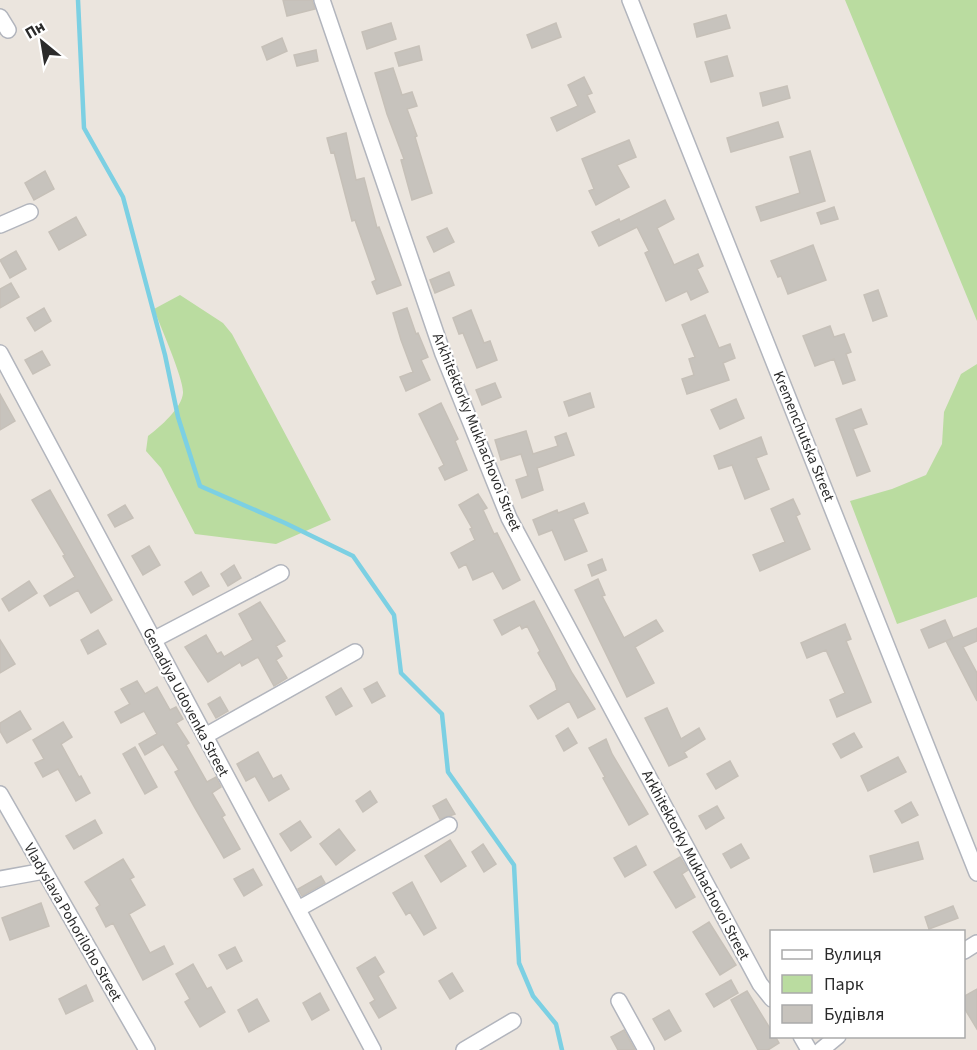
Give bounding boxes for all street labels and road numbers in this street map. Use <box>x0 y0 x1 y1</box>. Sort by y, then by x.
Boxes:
street label: Arkhitektorky Mukhachovoi Street <box>427 330 526 535</box>
street label: Kremenchutska Street <box>768 368 839 505</box>
street label: Genadiya Udovenka Street <box>137 624 234 780</box>
street label: Arkhitektorky Mukhachovoi Street <box>636 767 755 964</box>
street label: Vladyslava Pohoriloho Street <box>19 839 127 1005</box>

